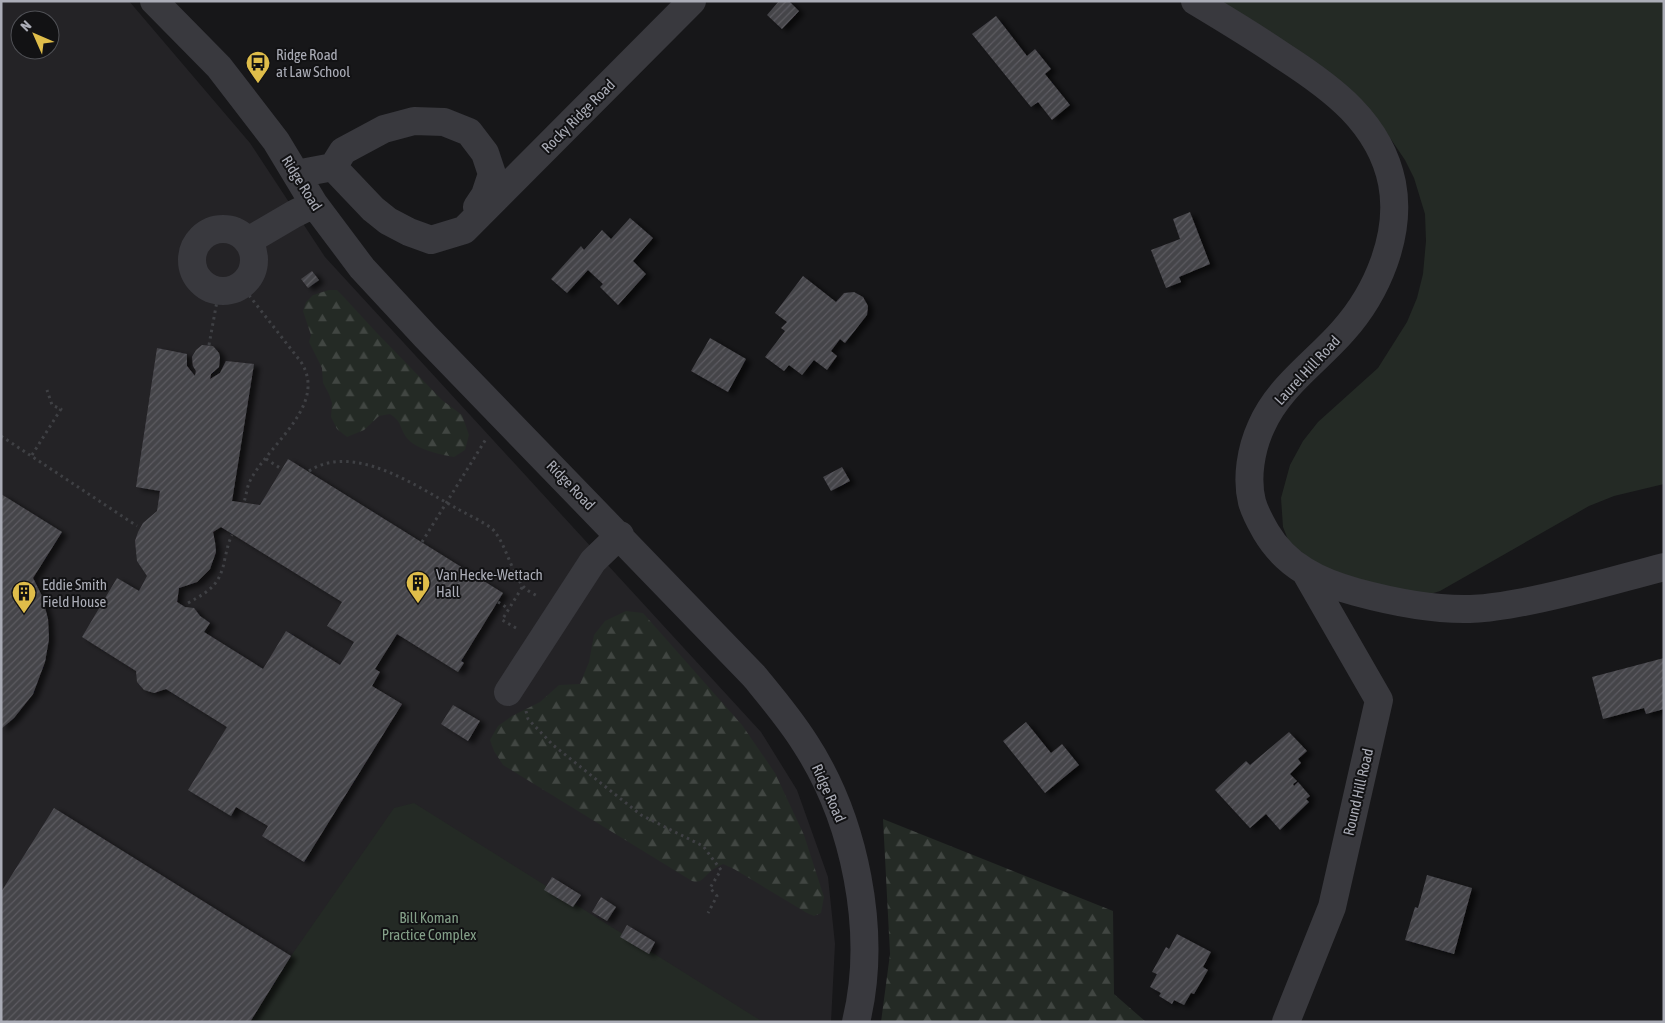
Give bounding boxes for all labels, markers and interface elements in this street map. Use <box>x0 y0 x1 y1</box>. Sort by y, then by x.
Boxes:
north arrow <box>10 10 60 60</box>
text: N <box>17 17 34 34</box>
place label: Ridge Road at Law School <box>276 46 350 80</box>
bus stop icon: Ridge Road at Law School <box>245 50 271 84</box>
street label: Rocky Ridge Road <box>538 76 618 156</box>
street label: Ridge Road <box>278 152 326 214</box>
street label: Laurel Hill Road <box>1271 332 1343 408</box>
street label: Ridge Road <box>543 457 599 513</box>
place label: Van Hecke-Wettach Hall <box>436 566 543 600</box>
building icon: Van Hecke-Wettach Hall <box>405 570 431 604</box>
place label: Eddie Smith Field House <box>42 576 107 610</box>
building icon: Eddie Smith Field House <box>11 580 37 614</box>
street label: Round Hill Road <box>1340 747 1376 837</box>
street label: Ridge Road <box>809 761 849 825</box>
park label: Bill Koman Practice Complex <box>382 909 476 943</box>

